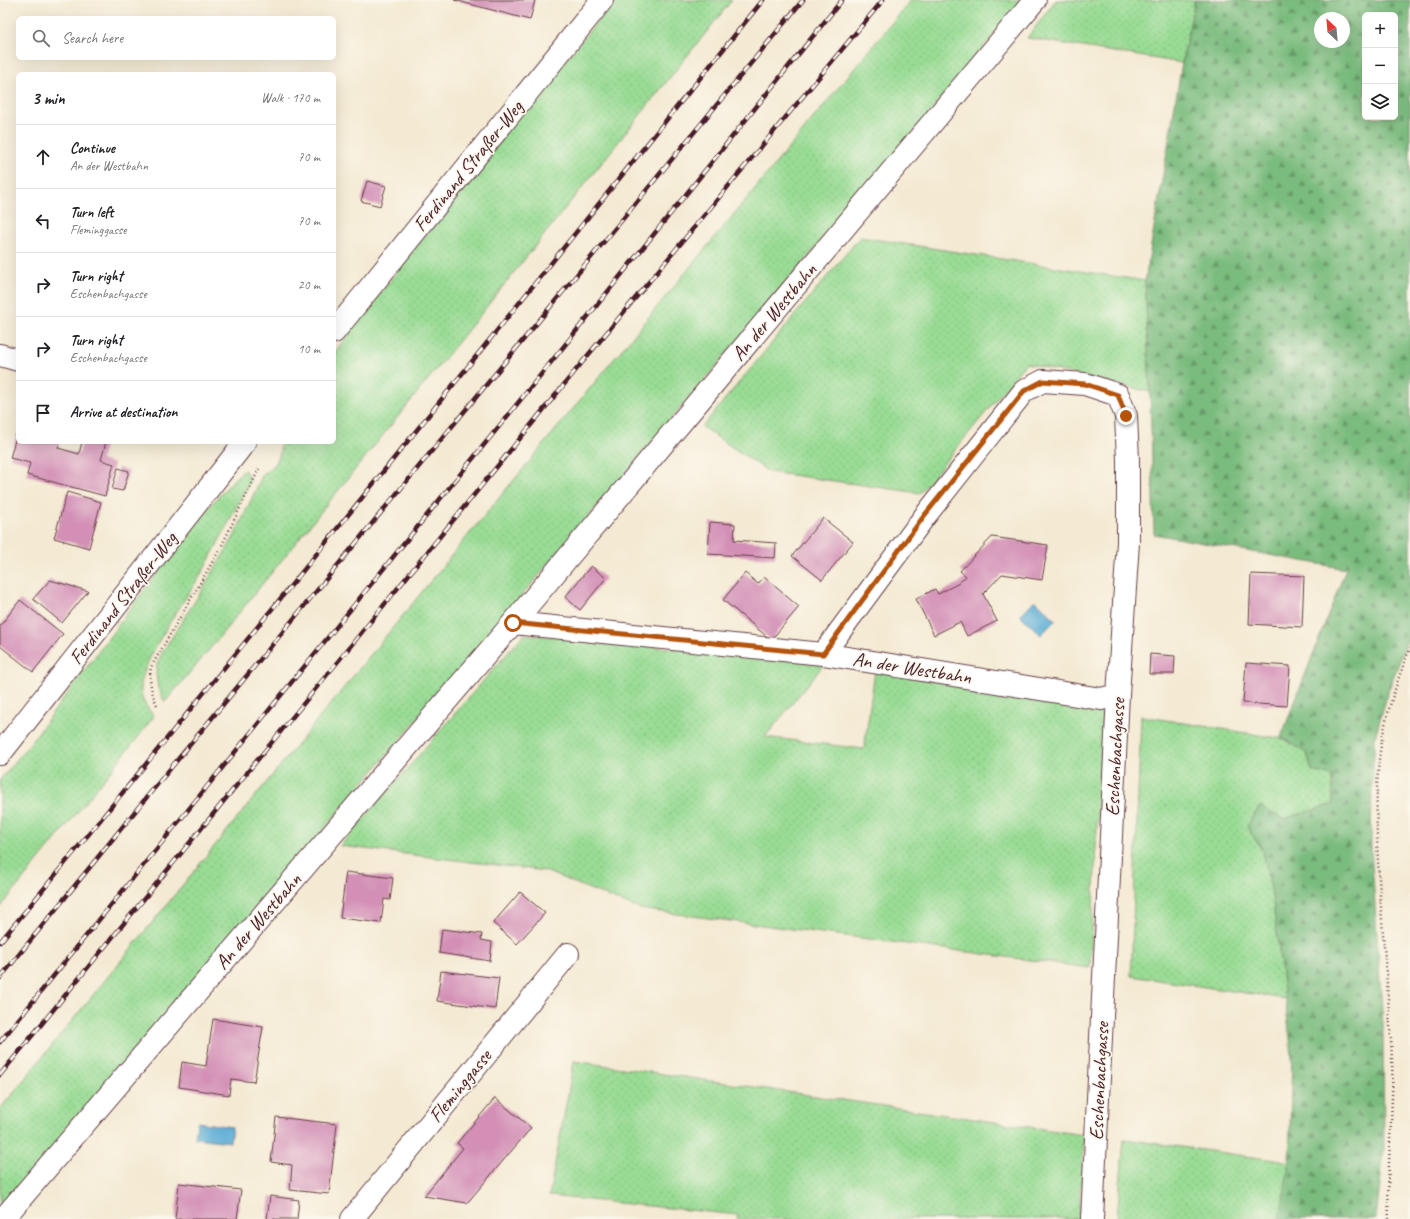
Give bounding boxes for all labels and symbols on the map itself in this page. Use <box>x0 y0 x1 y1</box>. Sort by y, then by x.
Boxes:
north arrow <box>1314 12 1350 48</box>
street label: Ferdinand Straßer-Weg <box>407 95 529 237</box>
street label: An der Westbahn <box>726 257 823 366</box>
route end <box>1117 407 1135 425</box>
street label: Ferdinand Straßer-Weg <box>63 526 183 669</box>
route start <box>504 614 522 632</box>
street label: An der Westbahn <box>851 646 974 690</box>
street label: Eschenbachgasse <box>1099 696 1131 817</box>
street label: An der Westbahn <box>209 867 307 974</box>
street label: Eschenbachgasse <box>1083 1020 1115 1141</box>
street label: Fleminggasse <box>423 1043 498 1128</box>

